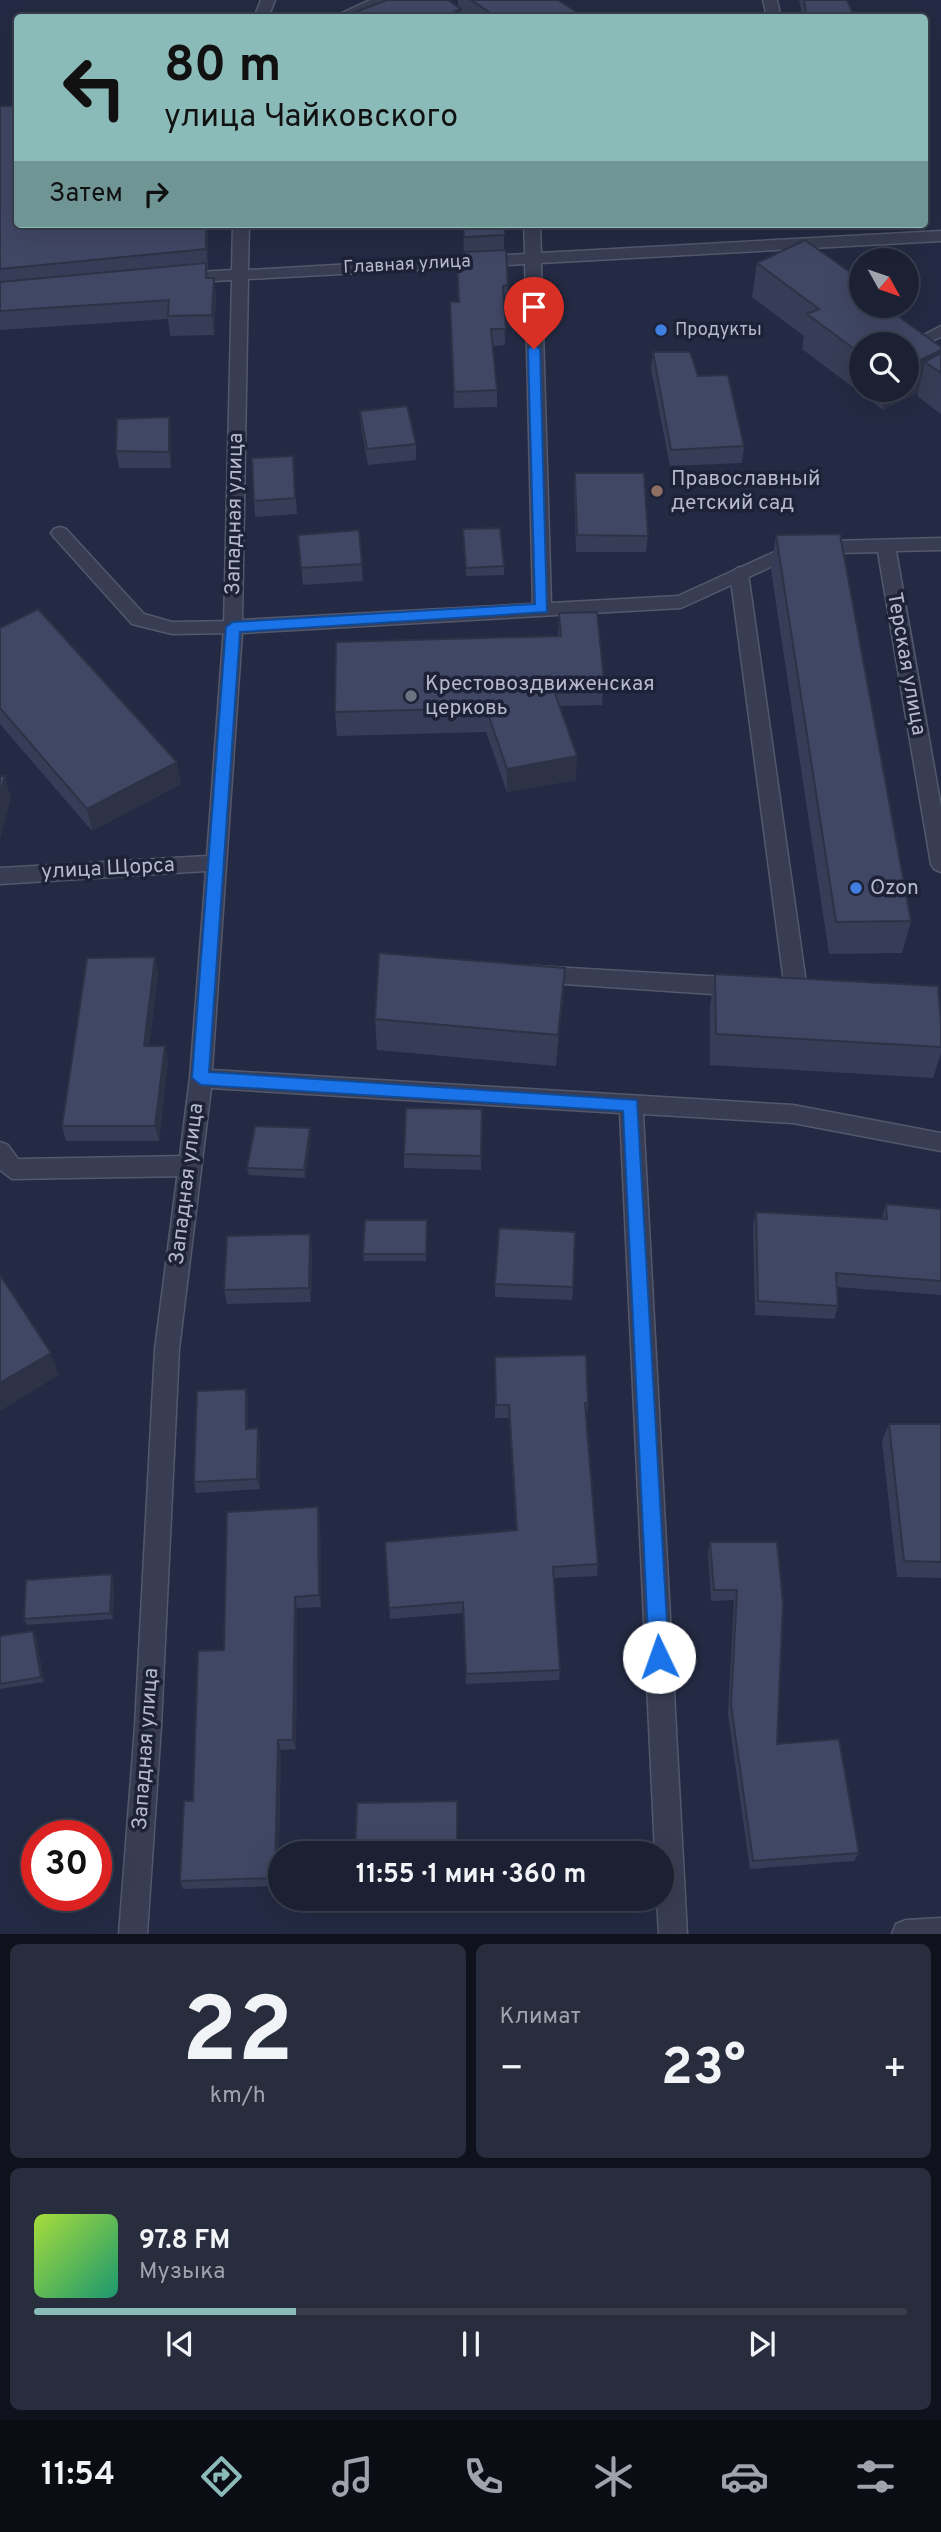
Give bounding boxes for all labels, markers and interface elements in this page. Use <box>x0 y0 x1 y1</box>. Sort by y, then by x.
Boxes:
text: 80 m <box>164 37 281 99</box>
icon: left <box>49 42 140 133</box>
text: улица Чайковского <box>164 98 458 138</box>
icon: right <box>137 175 175 213</box>
text: Затем <box>49 178 123 211</box>
north arrow <box>849 248 919 318</box>
map controls <box>849 248 919 402</box>
street label: Главная улица <box>343 250 471 280</box>
pin <box>504 277 564 349</box>
icon: arrive <box>515 288 553 326</box>
place label: Продукты <box>675 319 762 342</box>
marker: Продукты <box>653 322 669 338</box>
button: search <box>849 332 919 402</box>
street label: Западная улица <box>220 432 250 596</box>
place label: Православный детский сад <box>671 466 820 517</box>
marker: Православный детский сад <box>649 483 665 499</box>
street label: Терская улица <box>880 590 932 738</box>
place label: Крестовоздвиженская церковь <box>425 671 655 722</box>
marker: Крестовоздвиженская церковь <box>403 688 419 704</box>
street label: улица Щорса <box>40 852 176 886</box>
place label: Ozon <box>870 875 919 902</box>
marker: Ozon <box>848 880 864 896</box>
street label: Западная улица <box>164 1102 210 1266</box>
position arrow <box>622 1620 696 1694</box>
street label: Западная улица <box>127 1667 165 1831</box>
speed limit sign: 30 <box>21 1820 112 1911</box>
text: 11:55 · 1 мин · 360 m <box>356 1859 586 1892</box>
text: 22 <box>182 1979 293 2094</box>
text: Климат <box>500 2003 581 2032</box>
text: 23° <box>661 2037 746 2103</box>
text: − <box>500 2046 524 2095</box>
text: + <box>882 2046 907 2095</box>
text: km/h <box>210 2082 266 2111</box>
text: 97.8 FM <box>139 2225 230 2258</box>
text: Музыка <box>139 2258 225 2287</box>
icon: previous <box>161 2325 199 2363</box>
icon: pause <box>452 2325 490 2363</box>
icon: next <box>743 2325 781 2363</box>
icon: directions <box>197 2452 246 2501</box>
icon: music <box>328 2452 377 2501</box>
icon: phone <box>459 2452 508 2501</box>
icon: climate <box>589 2452 638 2501</box>
icon: car <box>720 2452 769 2501</box>
icon: filters <box>851 2452 900 2501</box>
text: 11:54 <box>41 2456 115 2496</box>

